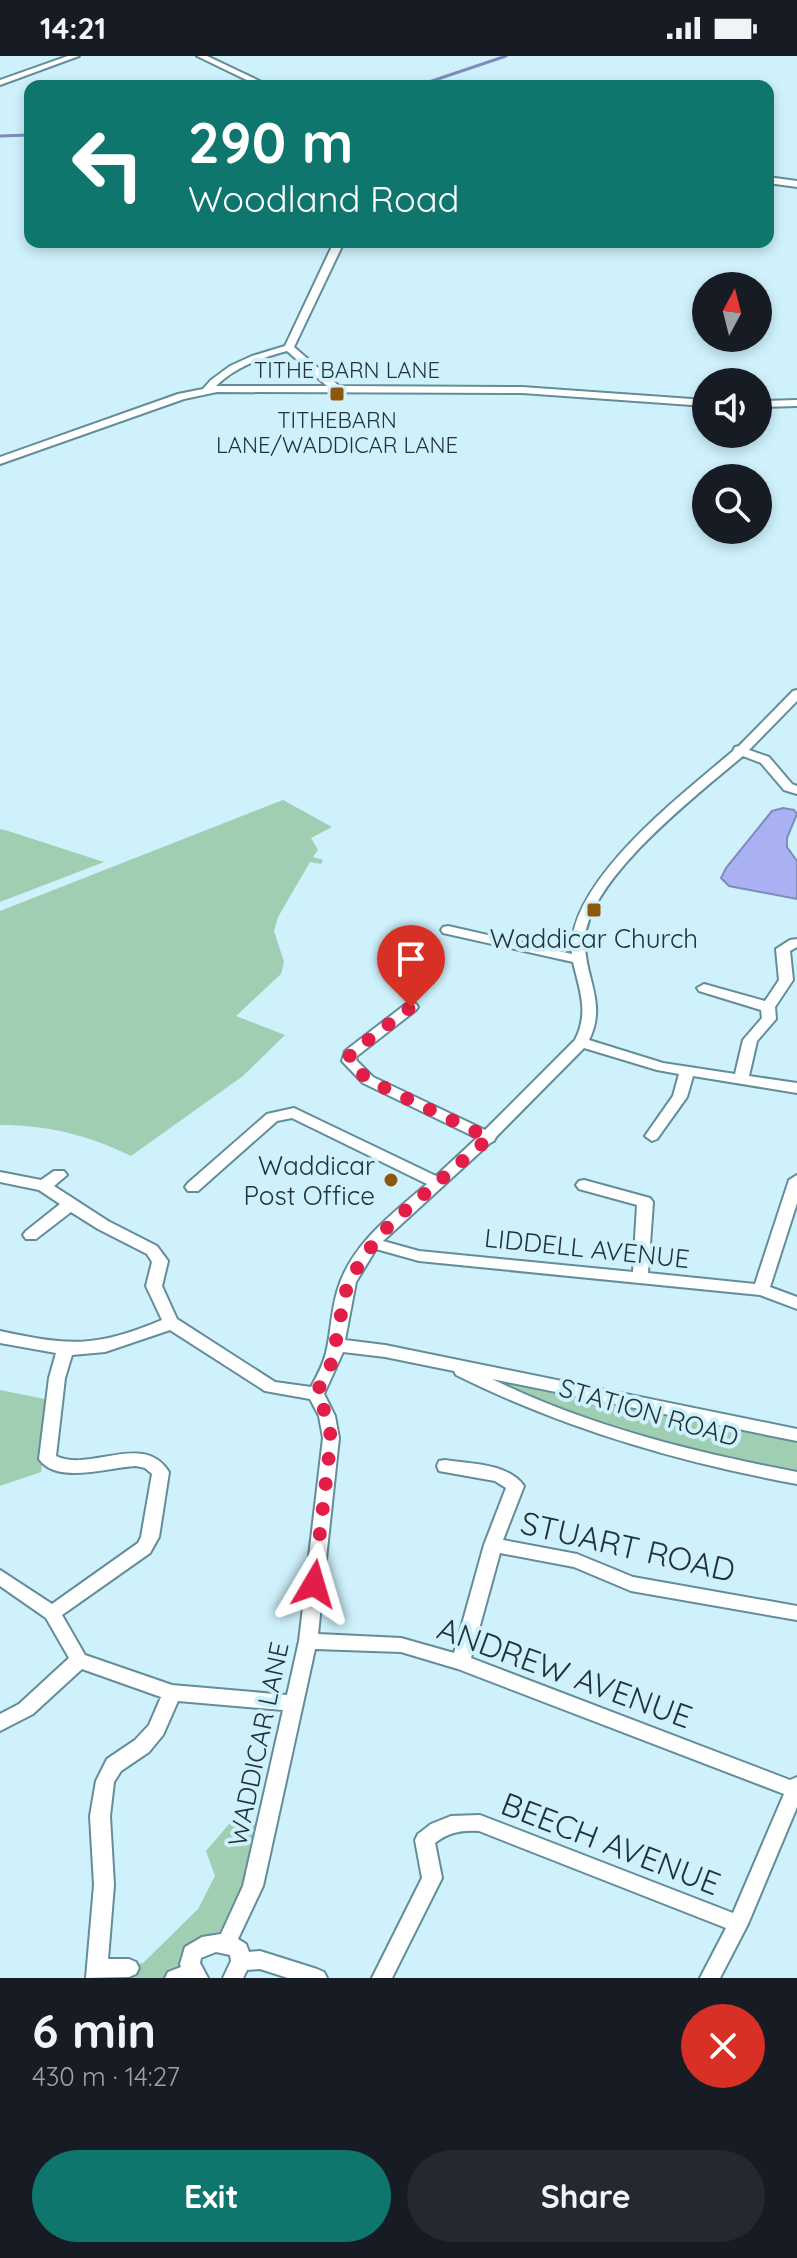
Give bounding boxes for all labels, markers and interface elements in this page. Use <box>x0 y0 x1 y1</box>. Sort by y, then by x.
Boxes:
text: 14:21 <box>40 9 106 47</box>
text: 290 m <box>188 107 353 177</box>
icon: left <box>56 112 160 216</box>
text: Woodland Road <box>188 176 459 221</box>
north arrow <box>692 272 772 352</box>
map controls <box>692 272 772 544</box>
street label: TITHE BARN LANE <box>254 356 440 384</box>
button: sound <box>692 368 772 448</box>
marker: TITHEBARN LANE/WADDICAR LANE <box>328 385 346 403</box>
place label: TITHEBARN LANE/WADDICAR LANE <box>216 406 458 459</box>
button: search <box>692 464 772 544</box>
marker: Waddicar Church <box>585 901 603 919</box>
place label: Waddicar Church <box>490 922 698 955</box>
pin <box>377 925 445 1007</box>
icon: arrive <box>389 937 433 981</box>
place label: Waddicar Post Office <box>244 1149 375 1212</box>
marker: Waddicar Post Office <box>382 1171 400 1189</box>
street label: LIDDELL AVENUE <box>483 1221 691 1275</box>
street label: STATION ROAD <box>555 1371 743 1453</box>
street label: STUART ROAD <box>517 1502 739 1590</box>
position arrow <box>272 1542 356 1626</box>
street label: ANDREW AVENUE <box>432 1607 698 1737</box>
street label: WADDICAR LANE <box>220 1639 296 1849</box>
street label: BEECH AVENUE <box>496 1783 726 1903</box>
text: 6 min <box>32 2000 156 2060</box>
button: close <box>681 2004 765 2088</box>
text: 430 m · 14:27 <box>32 2060 180 2093</box>
button: Exit <box>32 2150 391 2242</box>
button: Share <box>407 2150 765 2242</box>

